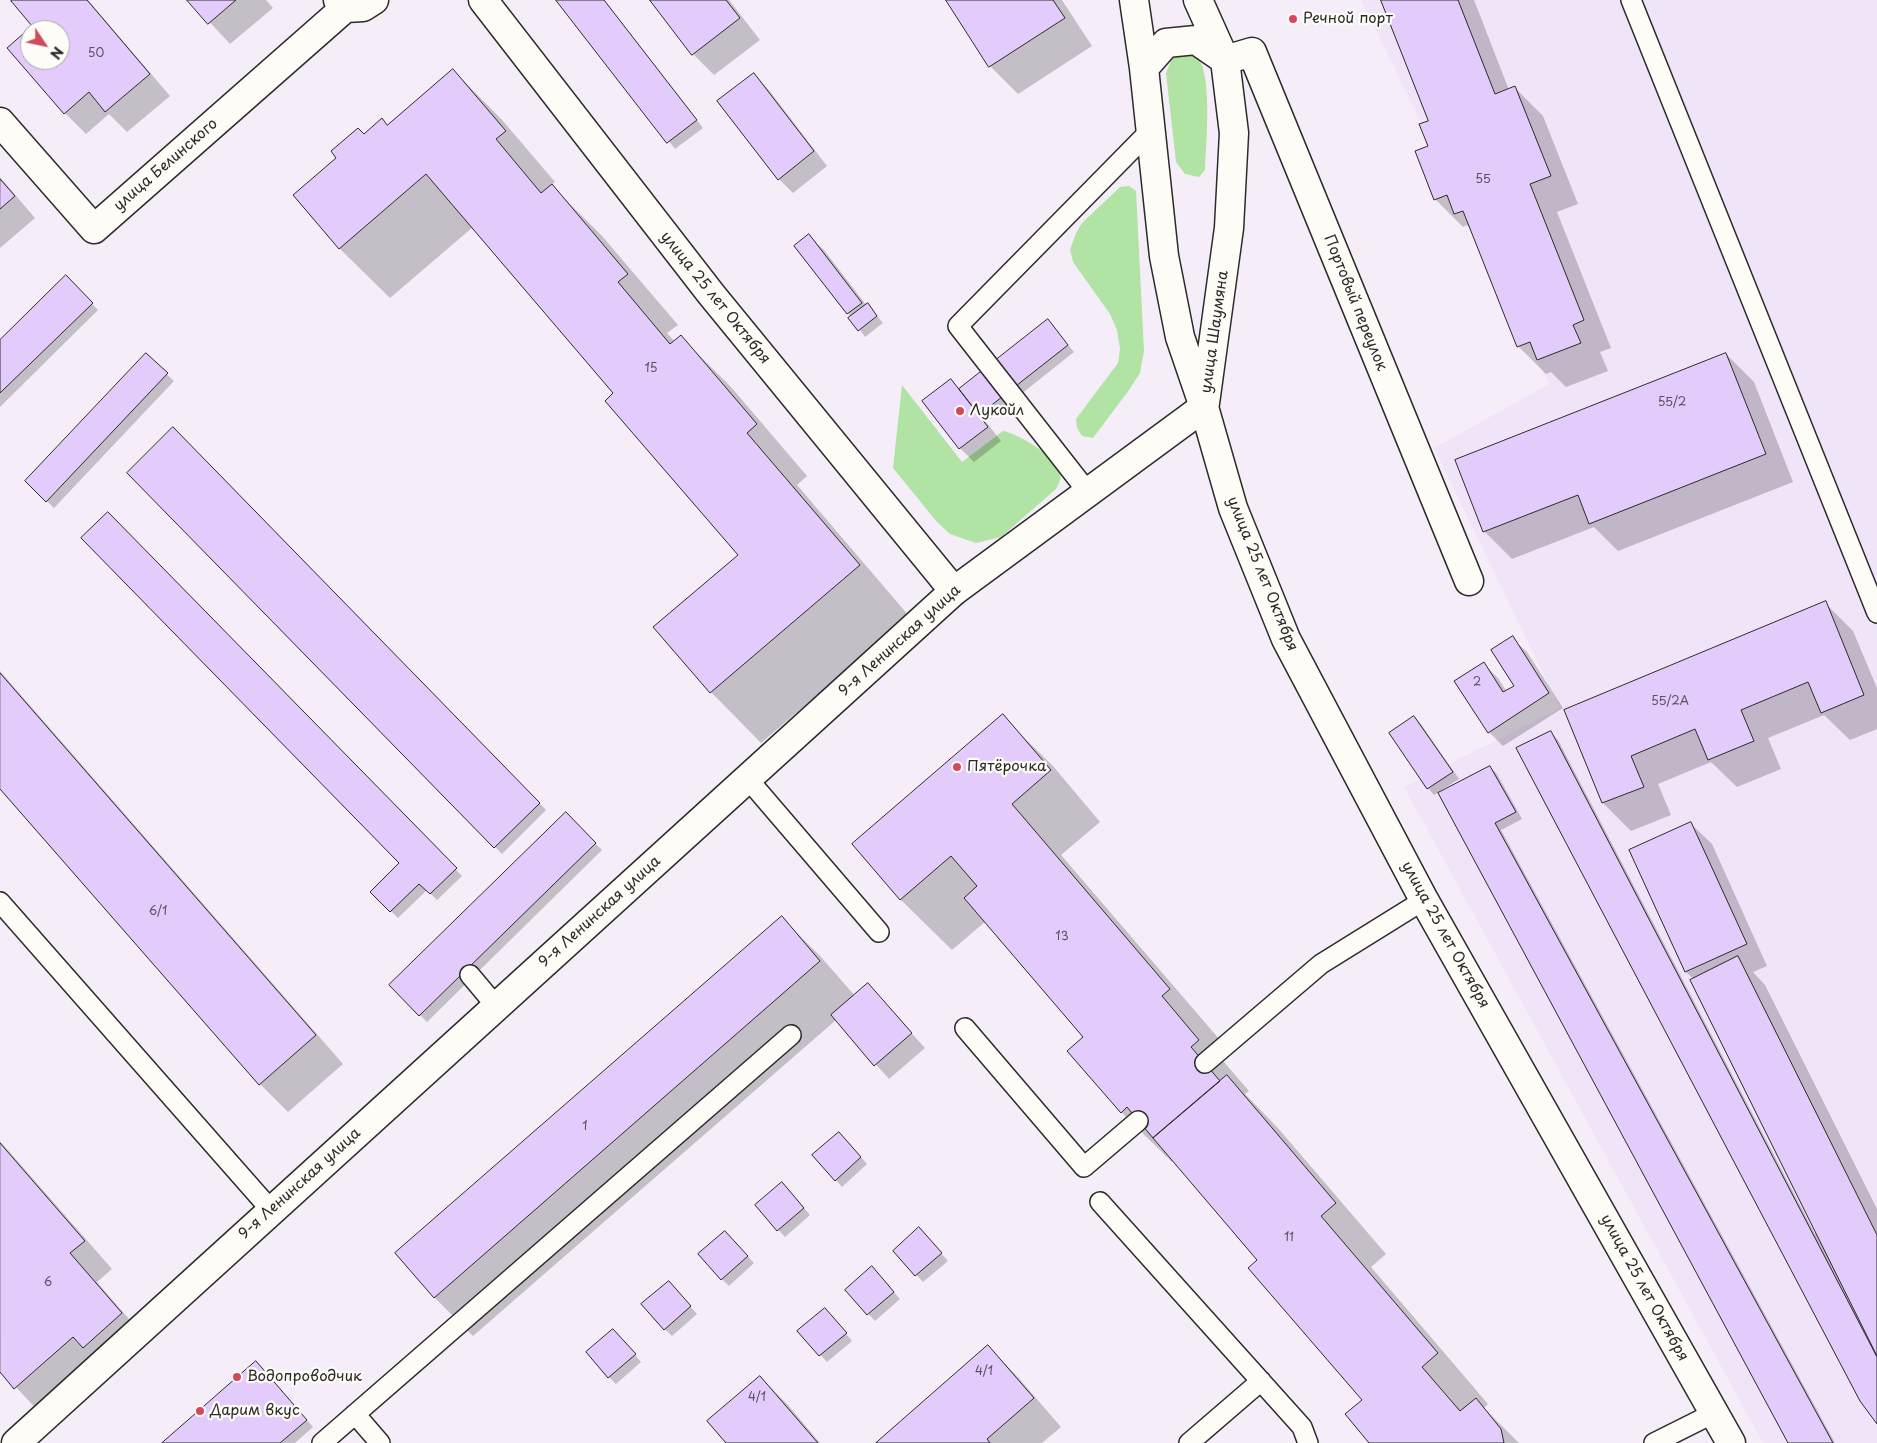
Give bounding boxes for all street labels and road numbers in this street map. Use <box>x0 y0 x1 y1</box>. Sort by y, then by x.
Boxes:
street label: улица Белинского <box>110 115 222 215</box>
street label: улица 25 лет Октября <box>656 228 774 368</box>
street label: Портовый переулок <box>1320 232 1390 374</box>
street label: улица Шаумяна <box>1197 270 1233 394</box>
street label: улица 25 лет Октября <box>1223 494 1301 654</box>
street label: 9-я Ленинская улица <box>835 582 965 700</box>
street label: 9-я Ленинская улица <box>535 853 665 971</box>
street label: улица 25 лет Октября <box>1397 858 1493 1012</box>
street label: 9-я Ленинская улица <box>235 1125 365 1243</box>
street label: улица 25 лет Октября <box>1596 1211 1692 1365</box>

